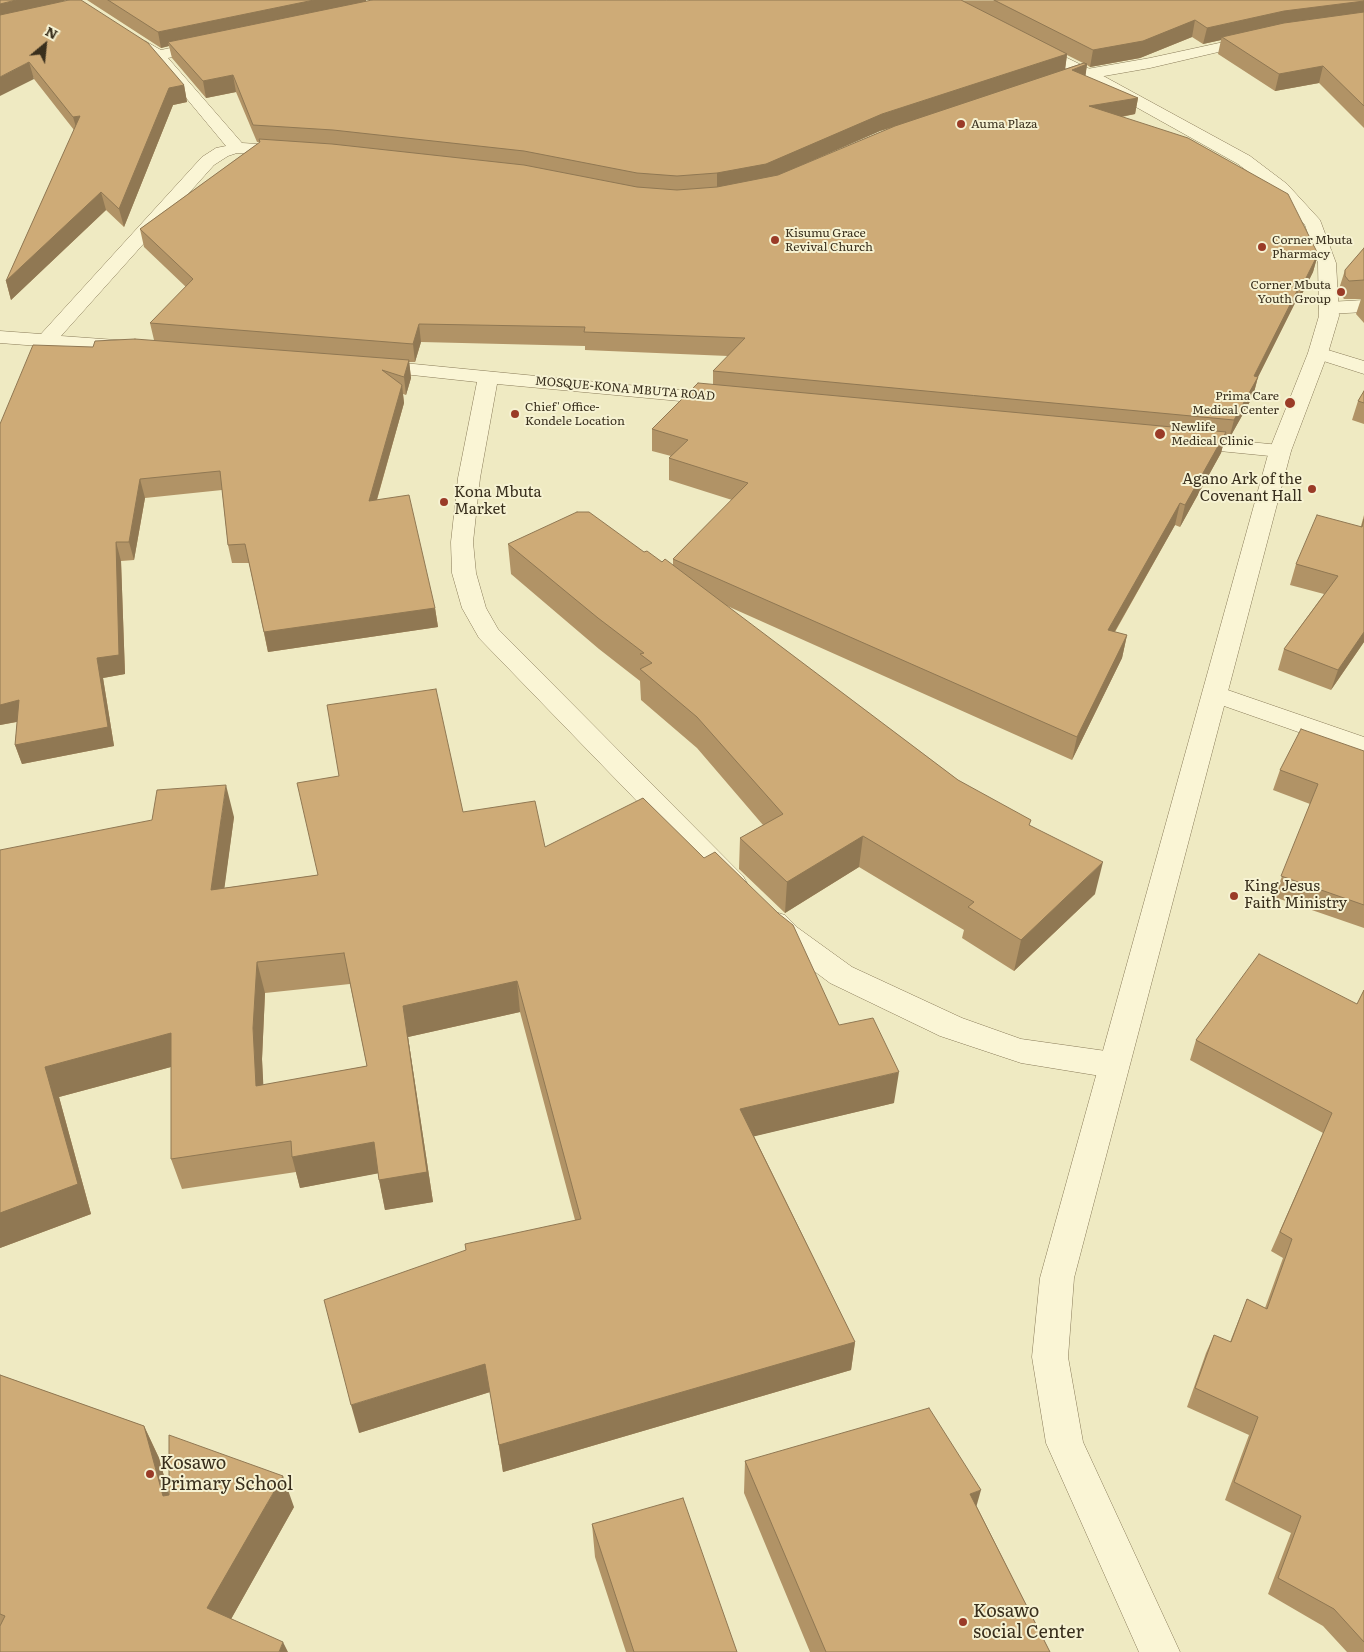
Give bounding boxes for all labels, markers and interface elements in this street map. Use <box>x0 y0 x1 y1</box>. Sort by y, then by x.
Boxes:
north arrow <box>20 20 70 70</box>
text: N <box>42 20 62 43</box>
place label: Auma Plaza <box>971 117 1037 131</box>
marker: Auma Plaza <box>955 118 967 130</box>
place label: Kisumu Grace Revival Church <box>785 226 873 254</box>
place label: Corner Mbuta Pharmacy <box>1272 233 1353 261</box>
marker: Kisumu Grace Revival Church <box>769 234 781 246</box>
marker: Corner Mbuta Pharmacy <box>1256 241 1268 253</box>
place label: Corner Mbuta Youth Group <box>1250 278 1331 306</box>
marker: Corner Mbuta Youth Group <box>1335 286 1347 298</box>
street label: MOSQUE-KONA MBUTA ROAD <box>535 374 715 404</box>
place label: Prima Care Medical Center <box>1192 389 1279 417</box>
marker: Prima Care Medical Center <box>1283 396 1297 410</box>
place label: Chief' Office- Kondele Location <box>525 400 625 428</box>
marker: Chief' Office- Kondele Location <box>509 408 521 420</box>
place label: Newlife Medical Clinic <box>1171 420 1253 448</box>
marker: Newlife Medical Clinic <box>1153 427 1167 441</box>
place label: Agano Ark of the Covenant Hall <box>1182 471 1302 506</box>
marker: Agano Ark of the Covenant Hall <box>1306 483 1318 495</box>
place label: Kona Mbuta Market <box>454 484 542 519</box>
marker: Kona Mbuta Market <box>438 496 450 508</box>
place label: King Jesus Faith Ministry <box>1244 878 1347 913</box>
marker: King Jesus Faith Ministry <box>1228 890 1240 902</box>
place label: Kosawo Primary School <box>160 1453 293 1496</box>
marker: Kosawo Primary School <box>144 1468 156 1480</box>
place label: Kosawo social Center <box>973 1601 1084 1644</box>
marker: Kosawo social Center <box>957 1616 969 1628</box>

